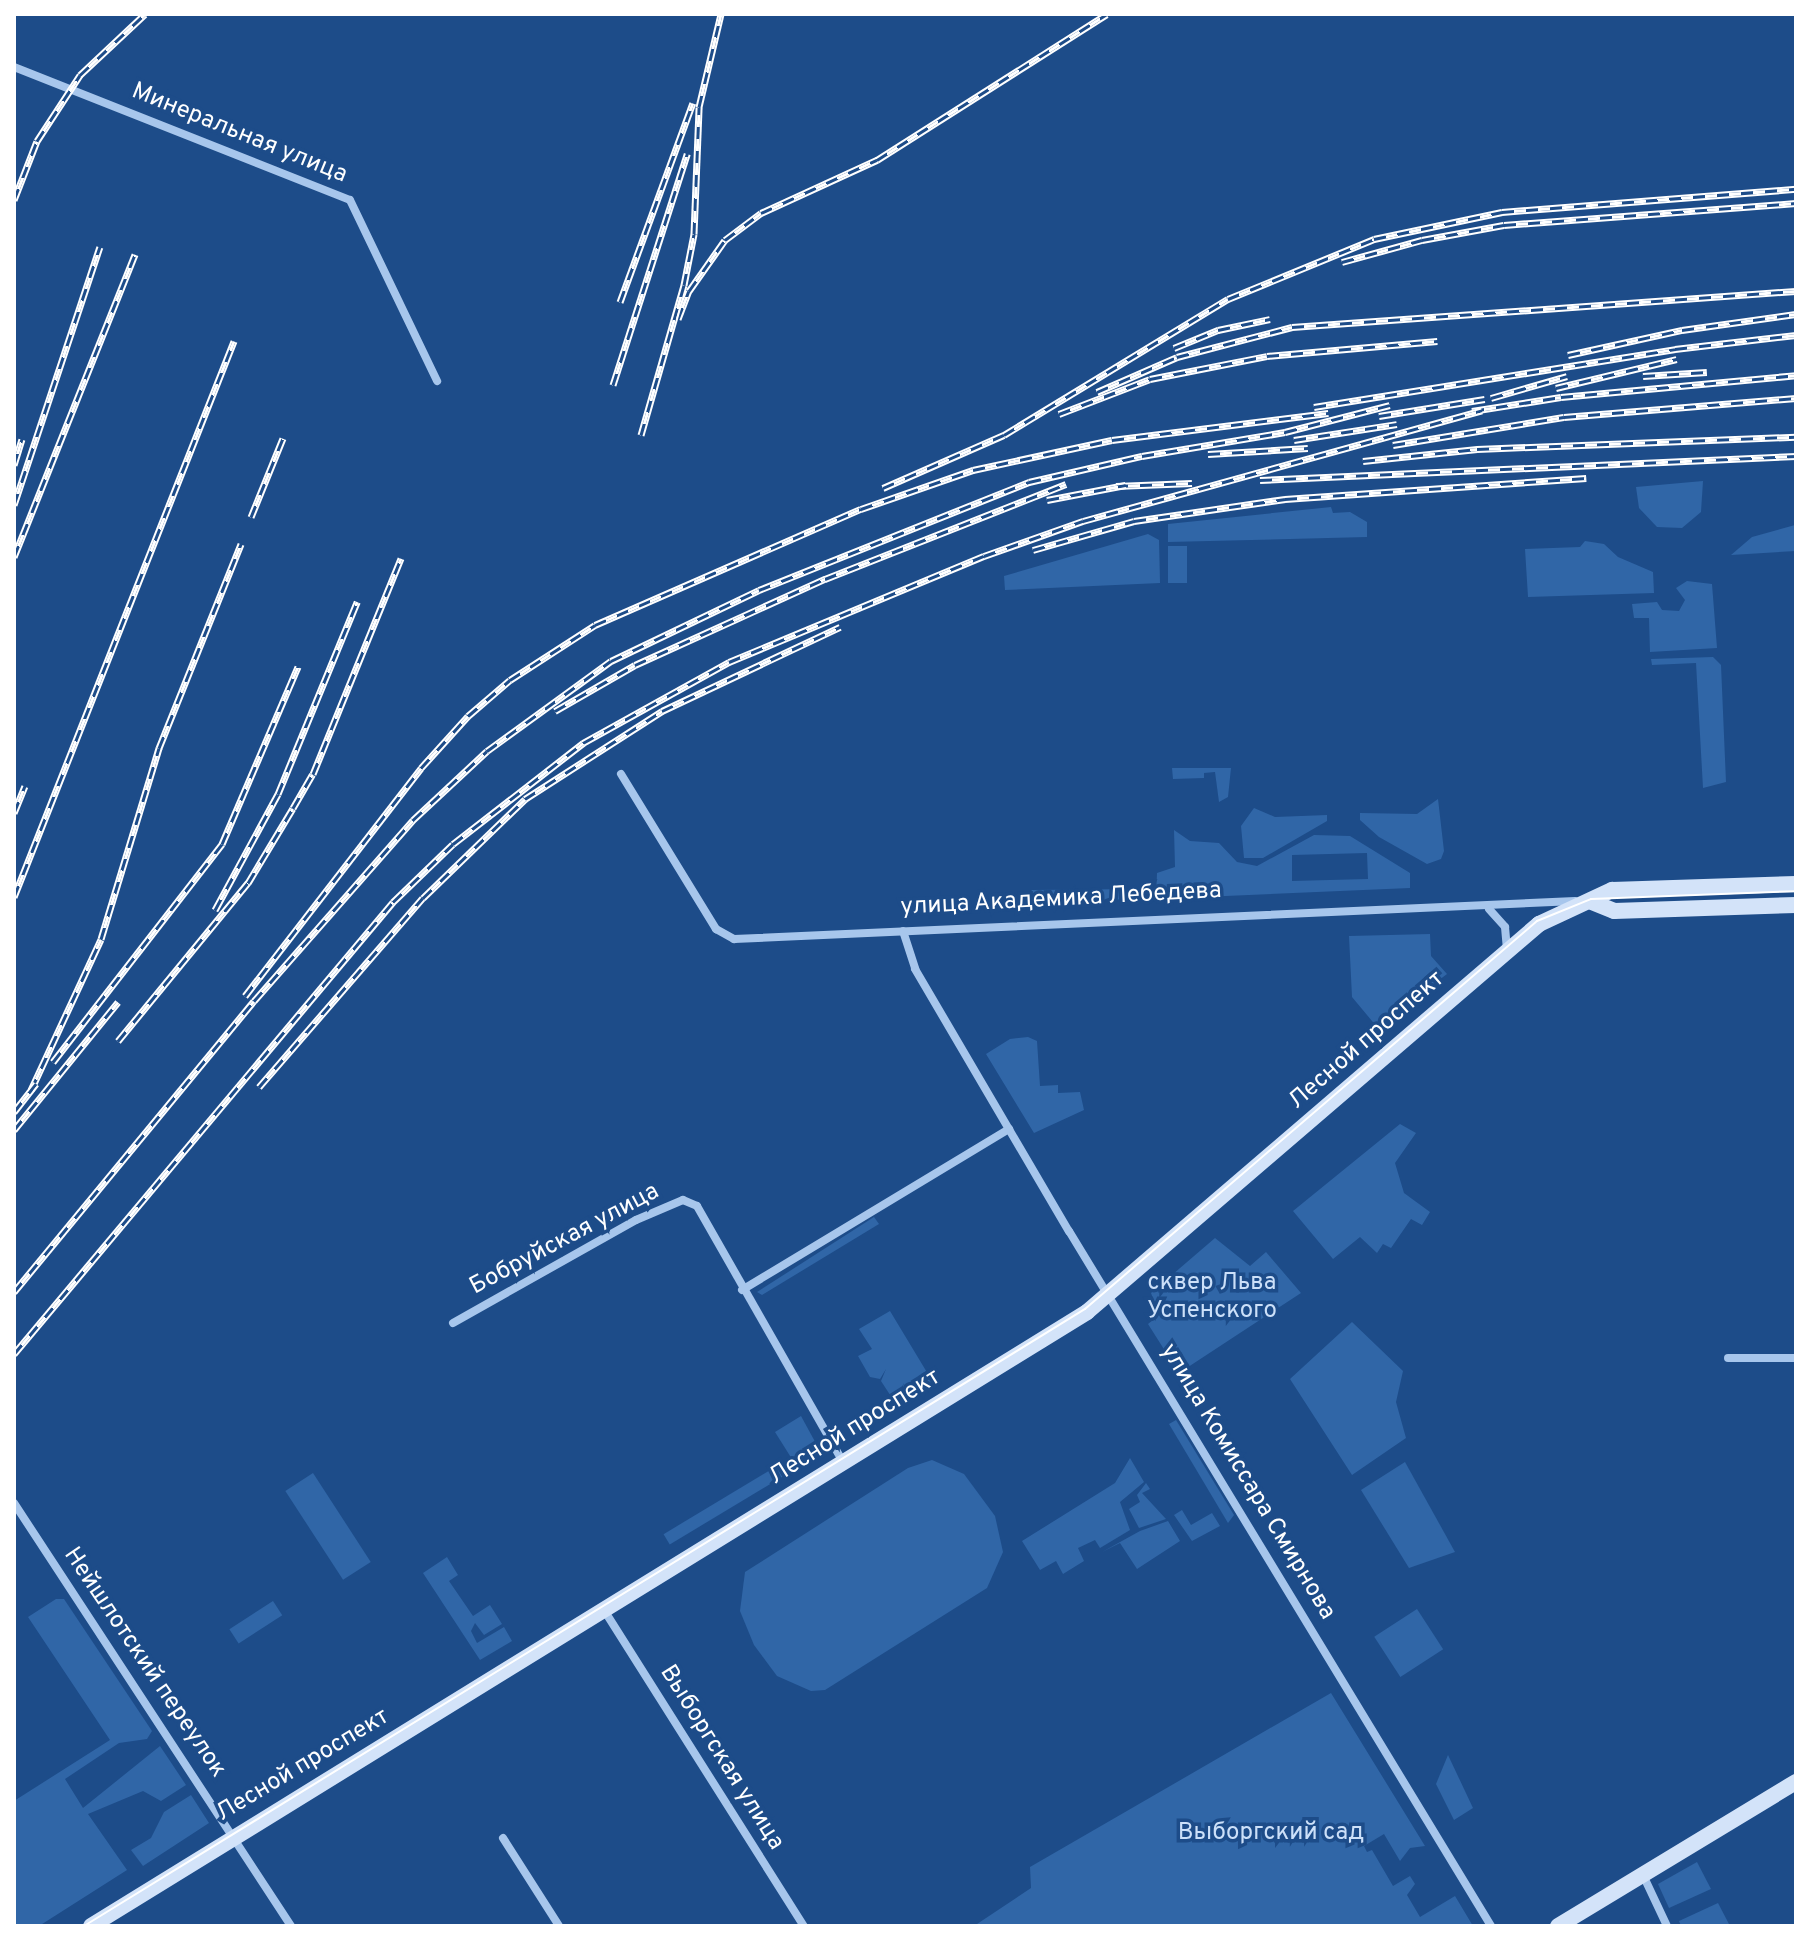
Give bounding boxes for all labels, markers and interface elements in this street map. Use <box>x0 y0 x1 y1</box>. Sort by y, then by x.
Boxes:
street label: Минеральная улица <box>127 78 351 190</box>
street label: улица Академика Лебедева <box>899 877 1223 923</box>
street label: Лесной проспект <box>1283 966 1451 1116</box>
street label: Бобруйская улица <box>465 1178 665 1302</box>
park label: сквер Льва Успенского <box>1147 1270 1277 1326</box>
street label: улица Комиссара Смирнова <box>1153 1339 1341 1625</box>
street label: Лесной проспект <box>764 1364 946 1492</box>
street label: Нейшлотский переулок <box>56 1543 232 1783</box>
street label: Выборгская улица <box>653 1660 789 1856</box>
street label: Лесной проспект <box>211 1703 395 1829</box>
park label: Выборгский сад <box>1178 1820 1364 1848</box>

